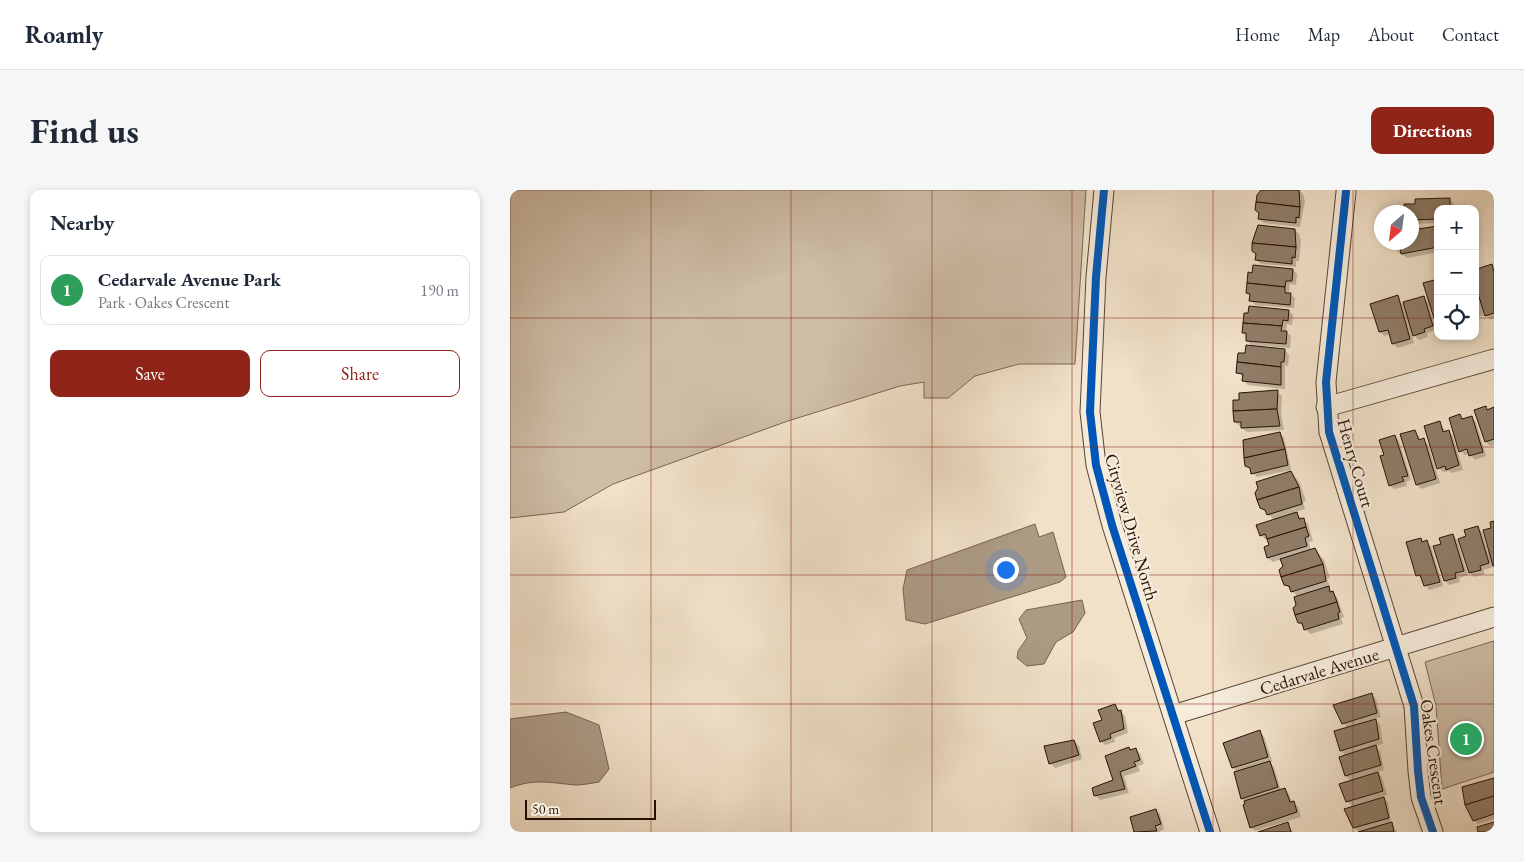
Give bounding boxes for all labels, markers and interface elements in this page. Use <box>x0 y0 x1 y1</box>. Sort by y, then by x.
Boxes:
text: Roamly <box>25 19 103 50</box>
text: Home <box>1235 23 1280 46</box>
text: Map <box>1308 23 1340 46</box>
text: About <box>1368 23 1414 46</box>
text: Contact <box>1442 23 1499 46</box>
button: Directions <box>1371 107 1494 154</box>
text: Find us <box>30 108 139 153</box>
north arrow <box>1374 205 1419 250</box>
map controls <box>1434 205 1479 340</box>
button: + <box>1434 205 1479 250</box>
text: Nearby <box>50 209 114 236</box>
button: − <box>1434 250 1479 295</box>
text: Cedarvale Avenue Park <box>98 267 281 292</box>
text: 1 <box>63 280 71 301</box>
text: 190 m <box>420 280 459 301</box>
text: Park · Oakes Crescent <box>98 292 230 313</box>
button: locate <box>1434 295 1479 340</box>
button: Save <box>50 350 250 397</box>
button: Share <box>260 350 460 397</box>
street label: Henry Court <box>1332 416 1380 510</box>
street label: Cityview Drive North <box>1100 451 1164 603</box>
your location <box>993 557 1019 583</box>
street label: Cedarvale Avenue <box>1257 642 1381 700</box>
street label: Oakes Crescent <box>1415 698 1453 807</box>
pin: 1 <box>1450 720 1482 758</box>
scale bar <box>525 797 656 820</box>
text: 50 m <box>532 800 559 818</box>

